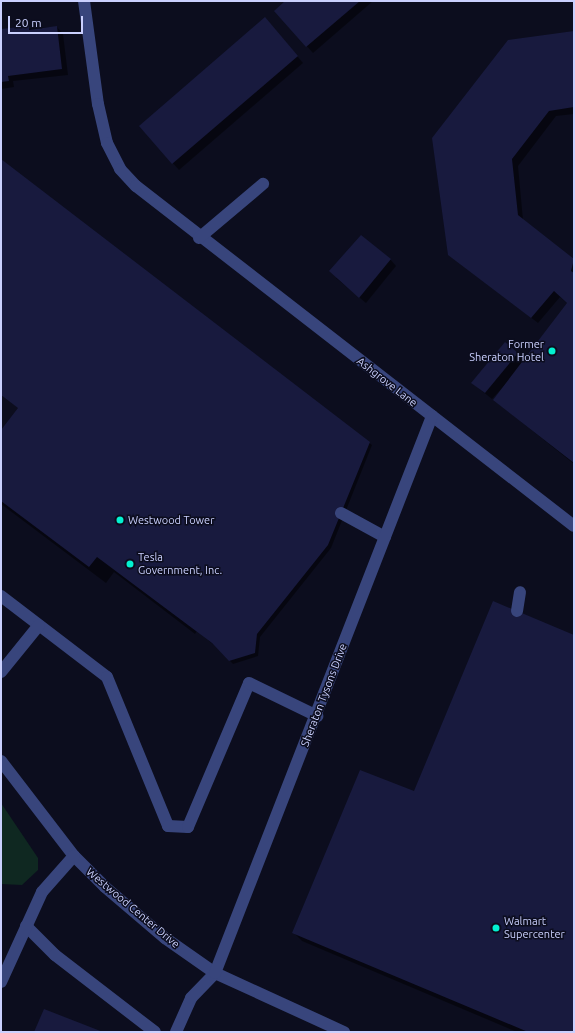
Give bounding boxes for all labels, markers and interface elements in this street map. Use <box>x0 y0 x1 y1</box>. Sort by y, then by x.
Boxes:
scale bar <box>10 8 85 34</box>
text: 20 m <box>15 16 42 29</box>
place label: Former Sheraton Hotel <box>469 338 544 364</box>
marker: Former Sheraton Hotel <box>547 346 557 356</box>
street label: Ashgrove Lane <box>354 354 420 410</box>
place label: Westwood Tower <box>128 513 214 527</box>
marker: Westwood Tower <box>115 515 125 525</box>
place label: Tesla Government, Inc. <box>138 551 222 577</box>
marker: Tesla Government, Inc. <box>125 559 135 569</box>
street label: Sheraton Tysons Drive <box>298 642 350 748</box>
street label: Westwood Center Drive <box>84 865 182 951</box>
place label: Walmart Supercenter <box>504 915 565 941</box>
marker: Walmart Supercenter <box>491 923 501 933</box>

